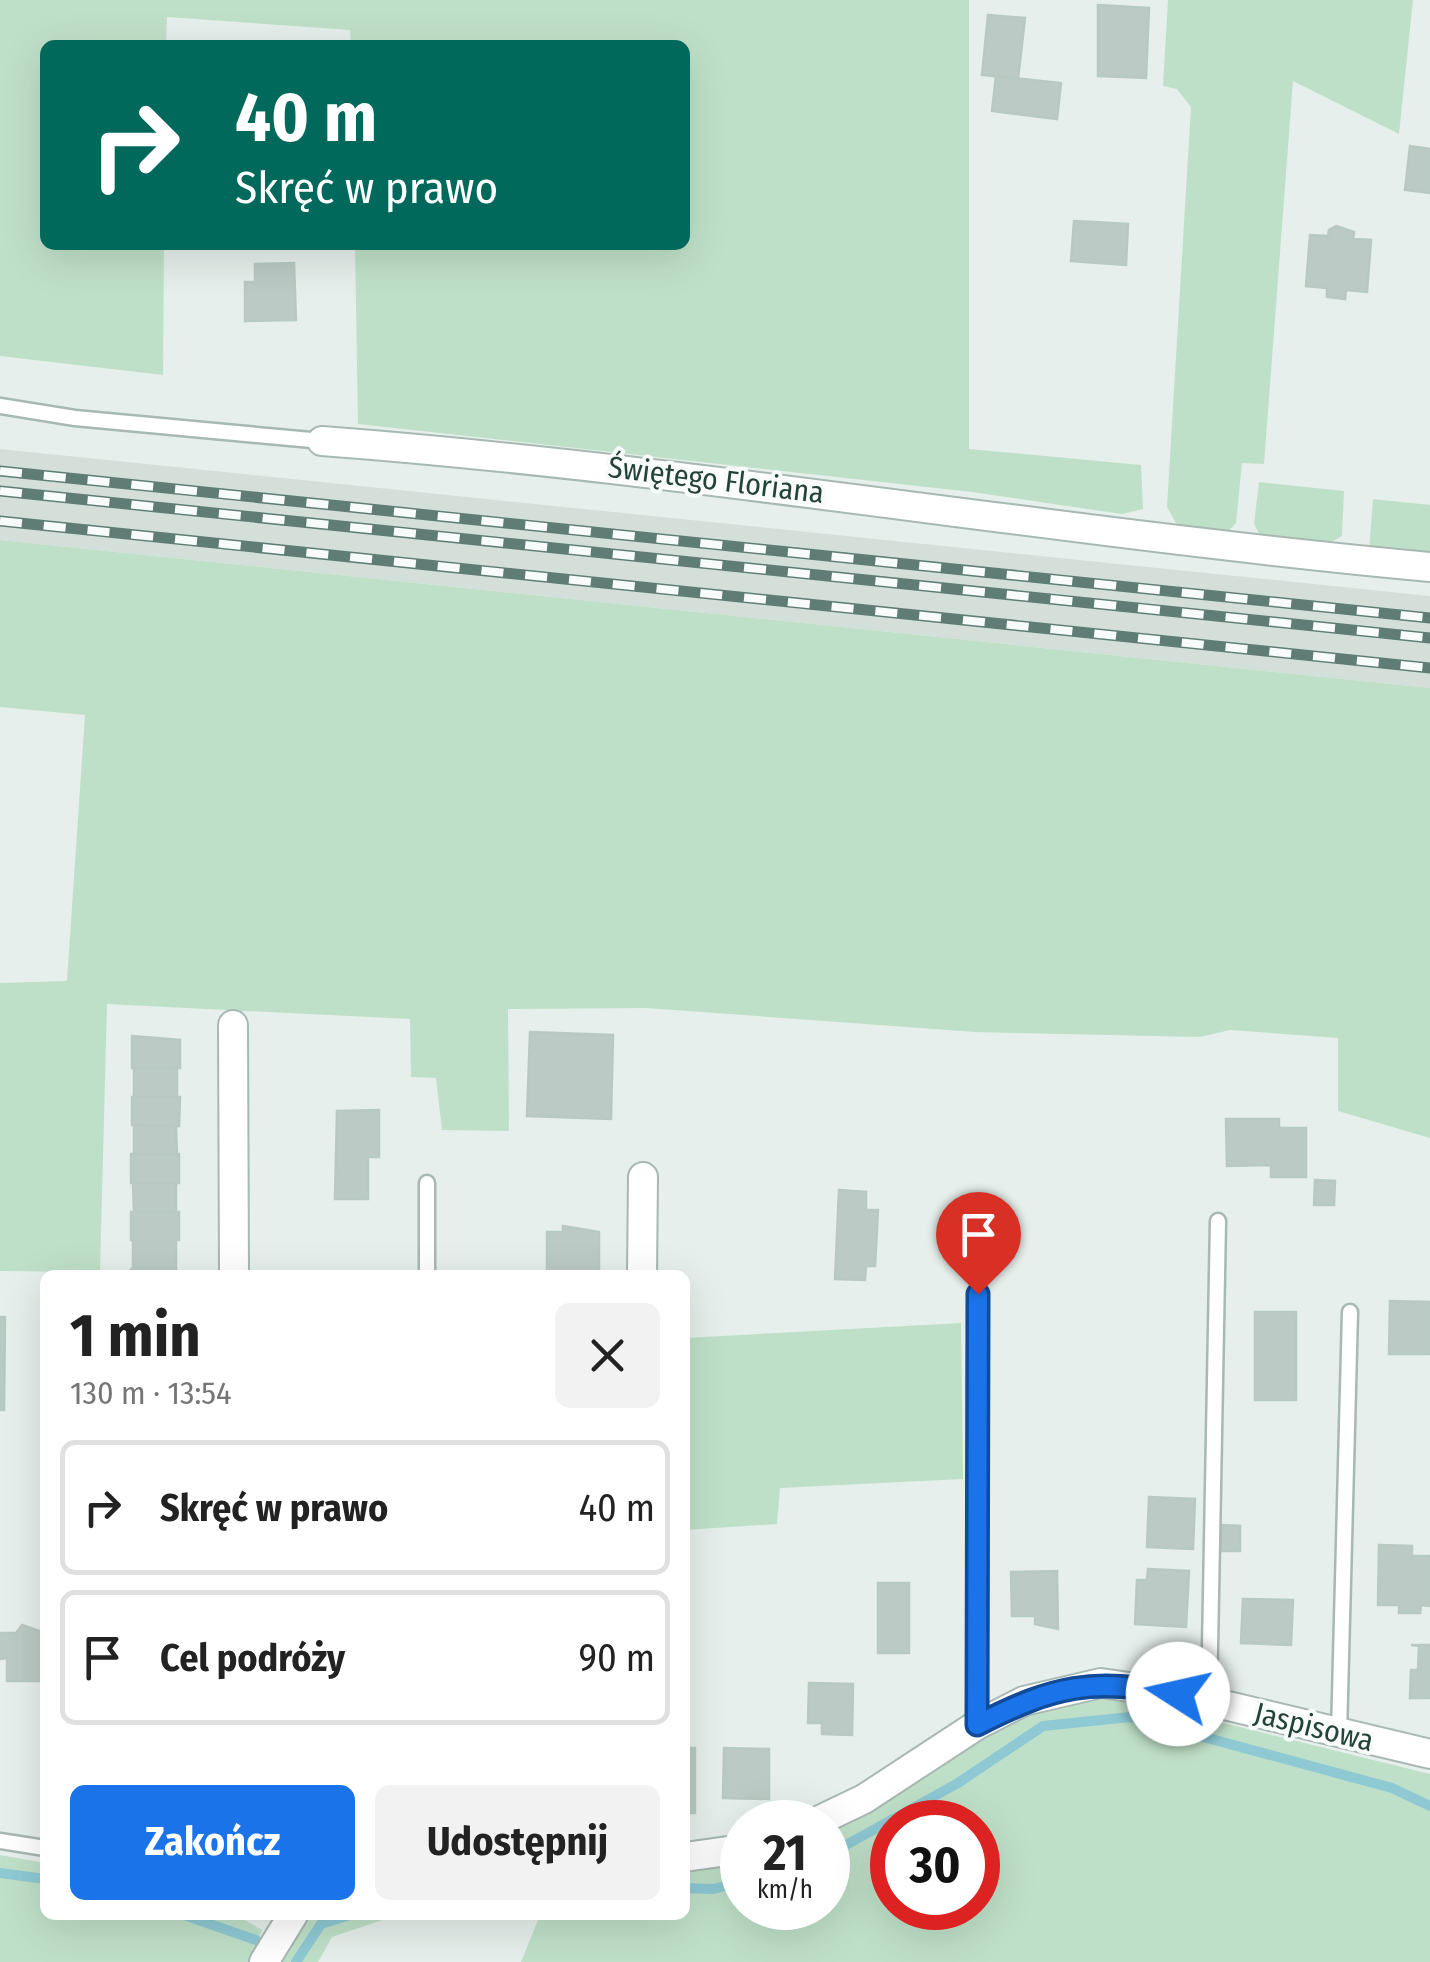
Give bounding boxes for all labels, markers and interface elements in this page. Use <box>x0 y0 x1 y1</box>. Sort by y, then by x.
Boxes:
text: 40 m <box>235 76 377 160</box>
icon: right <box>70 80 200 210</box>
text: Skręć w prawo <box>235 161 498 215</box>
street label: Świętego Floriana <box>606 449 826 511</box>
pin <box>936 1192 1021 1295</box>
icon: arrive <box>951 1207 1006 1262</box>
text: 1 min <box>70 1300 201 1372</box>
button: close <box>555 1303 660 1408</box>
text: 130 m · 13:54 <box>70 1374 232 1412</box>
icon: right <box>75 1480 130 1535</box>
text: Skręć w prawo <box>160 1485 388 1531</box>
text: 40 m <box>579 1485 655 1531</box>
icon: arrive <box>75 1630 130 1685</box>
text: Cel podróży <box>160 1635 345 1681</box>
text: 90 m <box>579 1635 655 1681</box>
position arrow <box>1126 1642 1230 1746</box>
street label: Jaspisowa <box>1251 1695 1377 1759</box>
button: Zakończ <box>70 1785 355 1900</box>
button: Udostępnij <box>375 1785 660 1900</box>
speed limit sign: 30 <box>870 1800 1000 1930</box>
text: 21 <box>763 1823 807 1883</box>
text: km/h <box>757 1875 813 1905</box>

